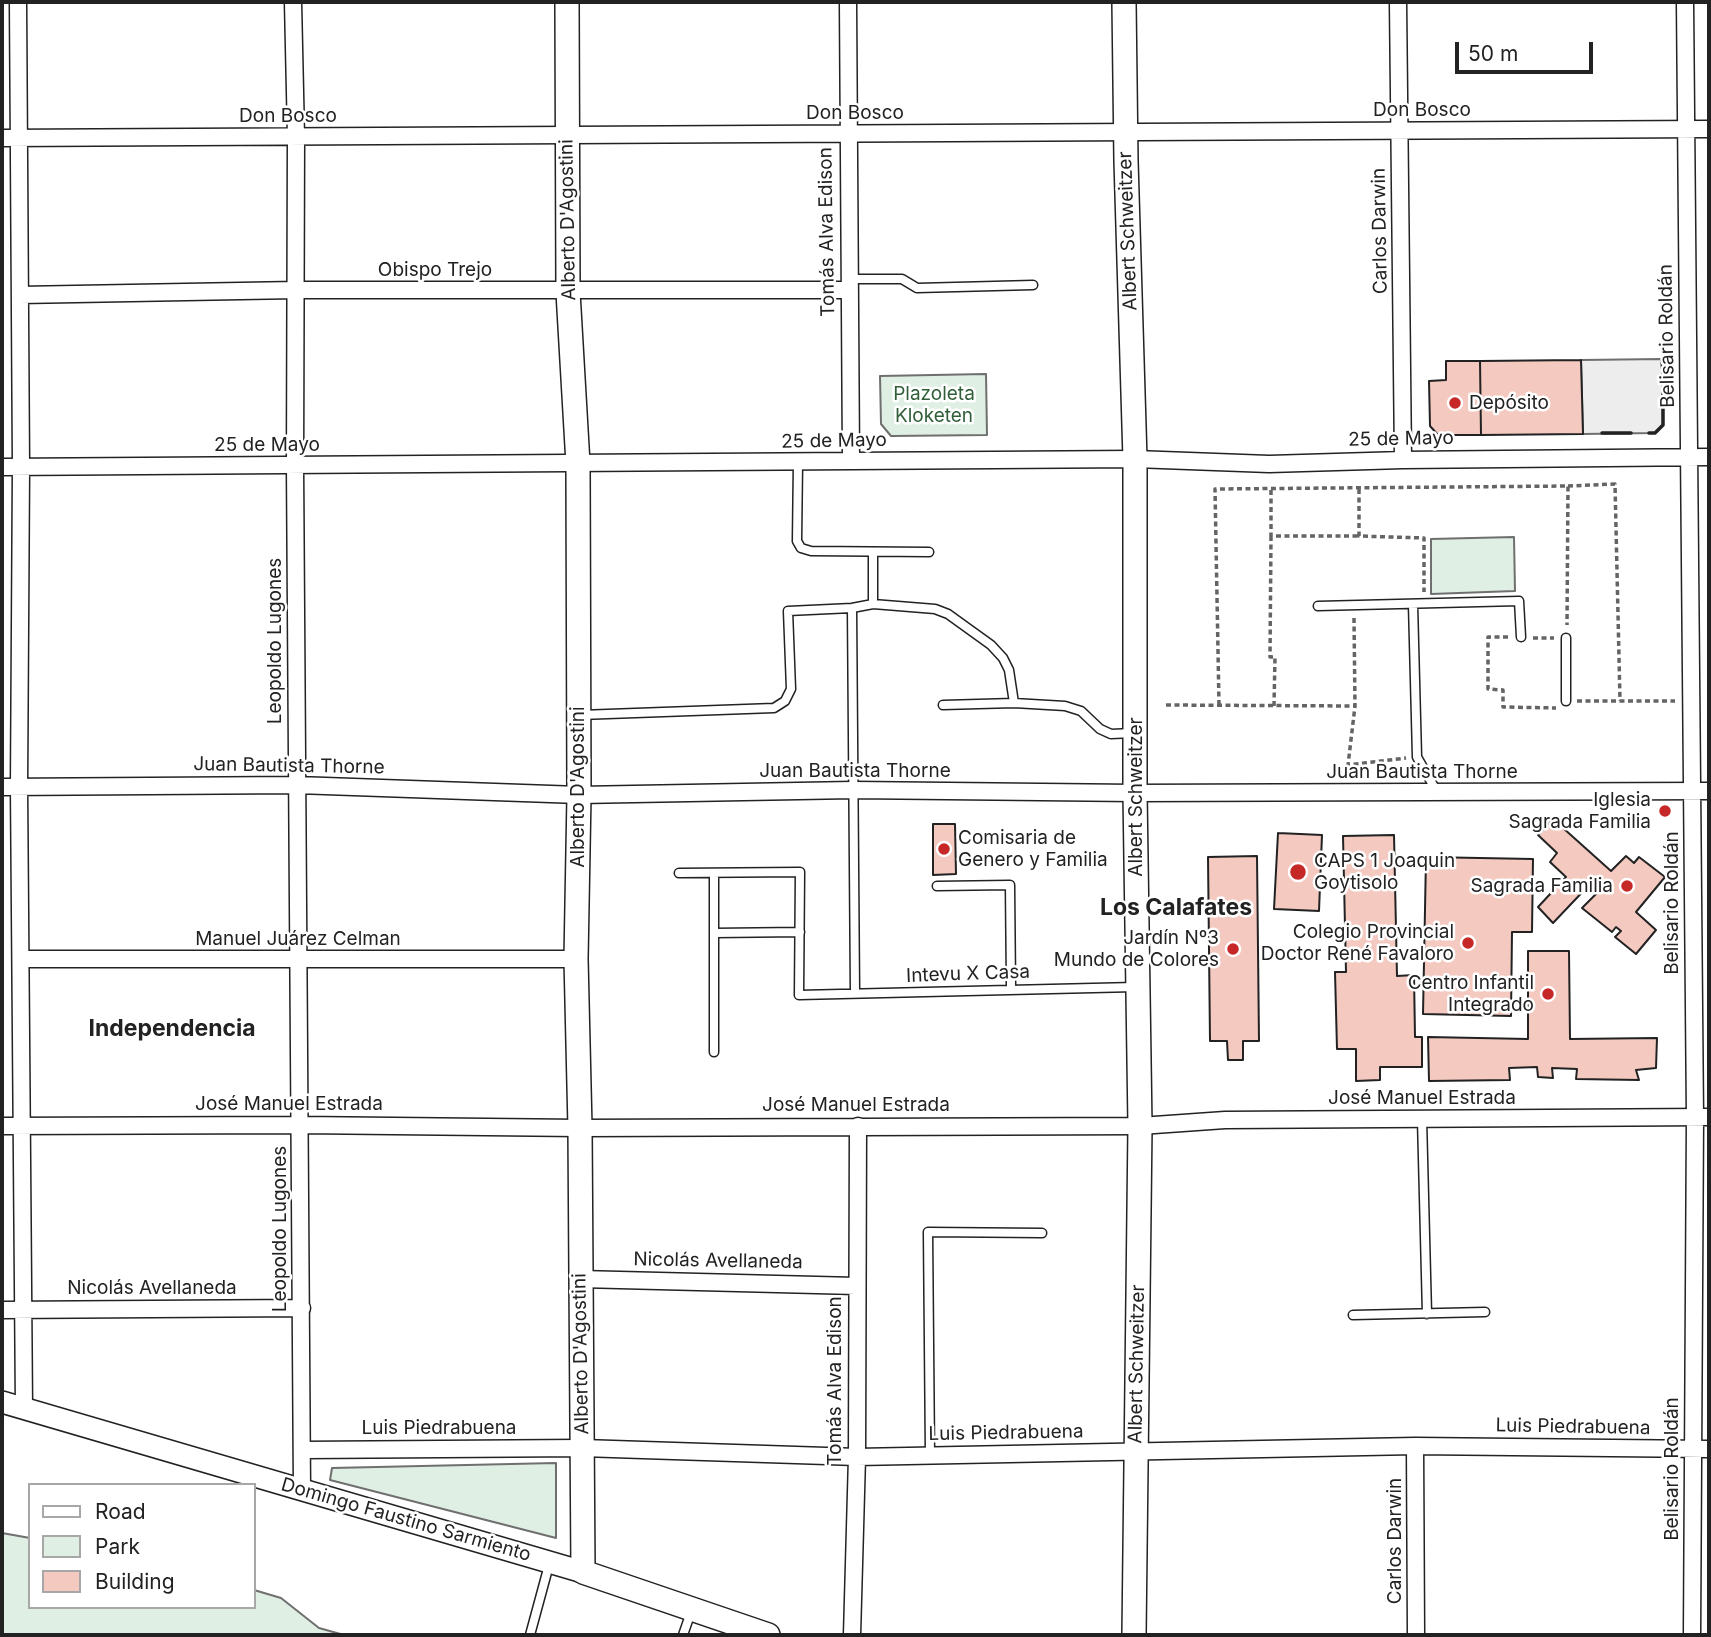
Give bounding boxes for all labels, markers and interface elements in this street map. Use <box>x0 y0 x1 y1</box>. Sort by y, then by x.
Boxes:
scale bar <box>1459 28 1597 72</box>
text: 50 m <box>1468 41 1518 66</box>
street label: Don Bosco <box>1373 99 1471 121</box>
street label: Don Bosco <box>806 102 904 124</box>
street label: Don Bosco <box>239 105 337 127</box>
street label: Alberto D'Agostini <box>555 139 581 301</box>
street label: Tomás Alva Edison <box>814 147 840 317</box>
street label: Albert Schweitzer <box>1114 151 1142 311</box>
street label: Carlos Darwin <box>1367 168 1393 294</box>
street label: Obispo Trejo <box>378 259 492 281</box>
street label: Belisario Roldán <box>1654 264 1680 408</box>
park label: Plazoleta Kloketen <box>893 383 975 427</box>
place label: Depósito <box>1469 392 1549 414</box>
marker: Depósito <box>1447 395 1463 411</box>
street label: 25 de Mayo <box>1348 427 1454 451</box>
street label: 25 de Mayo <box>781 429 887 453</box>
street label: 25 de Mayo <box>214 434 320 456</box>
street label: Leopoldo Lugones <box>264 558 286 724</box>
street label: Alberto D'Agostini <box>567 706 589 868</box>
street label: Albert Schweitzer <box>1125 717 1147 877</box>
street label: Juan Bautista Thorne <box>193 753 385 779</box>
street label: Juan Bautista Thorne <box>759 760 951 782</box>
street label: Juan Bautista Thorne <box>1326 761 1518 783</box>
place label: Iglesia Sagrada Familia <box>1508 789 1651 833</box>
marker: Iglesia Sagrada Familia <box>1657 803 1673 819</box>
place label: Comisaria de Genero y Familia <box>958 827 1108 871</box>
street label: Belisario Roldán <box>1661 831 1683 975</box>
marker: Comisaria de Genero y Familia <box>936 841 952 857</box>
place label: CAPS 1 Joaquin Goytisolo <box>1314 850 1455 894</box>
marker: CAPS 1 Joaquin Goytisolo <box>1288 862 1308 882</box>
place label: Sagrada Familia <box>1470 875 1613 897</box>
marker: Sagrada Familia <box>1619 878 1635 894</box>
district label: Los Calafates <box>1100 894 1252 922</box>
place label: Colegio Provincial Doctor René Favaloro <box>1261 921 1454 965</box>
place label: Jardín Nº3 Mundo de Colores <box>1054 927 1219 971</box>
street label: Manuel Juárez Celman <box>195 928 401 950</box>
marker: Colegio Provincial Doctor René Favaloro <box>1460 935 1476 951</box>
marker: Jardín Nº3 Mundo de Colores <box>1225 941 1241 957</box>
street label: Intevu X Casa <box>906 960 1030 988</box>
place label: Centro Infantil Integrado <box>1408 972 1534 1016</box>
marker: Centro Infantil Integrado <box>1540 986 1556 1002</box>
district label: Independencia <box>88 1015 256 1043</box>
street label: José Manuel Estrada <box>1328 1087 1516 1109</box>
street label: José Manuel Estrada <box>195 1093 383 1115</box>
street label: José Manuel Estrada <box>762 1094 950 1116</box>
street label: Leopoldo Lugones <box>269 1146 291 1312</box>
street label: Nicolás Avellaneda <box>633 1248 803 1274</box>
street label: Alberto D'Agostini <box>568 1273 594 1435</box>
street label: Nicolás Avellaneda <box>67 1277 237 1299</box>
street label: Albert Schweitzer <box>1124 1284 1150 1444</box>
street label: Tomás Alva Edison <box>824 1296 846 1466</box>
street label: Belisario Roldán <box>1661 1397 1683 1541</box>
street label: Luis Piedrabuena <box>1495 1414 1651 1440</box>
street label: Luis Piedrabuena <box>361 1417 517 1439</box>
street label: Luis Piedrabuena <box>928 1420 1084 1446</box>
street label: Domingo Faustino Sarmiento <box>279 1473 533 1567</box>
street label: Carlos Darwin <box>1384 1478 1406 1604</box>
legend <box>28 1483 256 1609</box>
text: Road <box>95 1499 146 1524</box>
text: Park <box>95 1534 140 1559</box>
text: Building <box>95 1569 175 1594</box>

